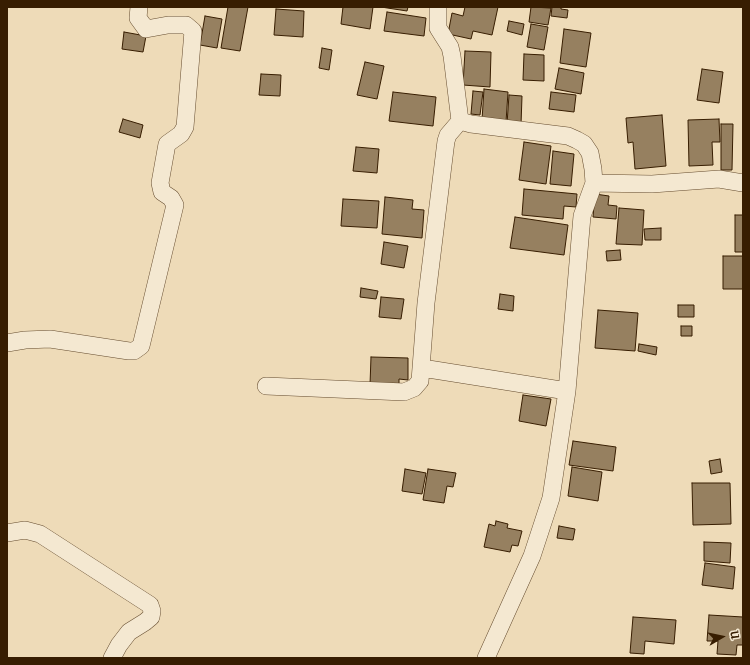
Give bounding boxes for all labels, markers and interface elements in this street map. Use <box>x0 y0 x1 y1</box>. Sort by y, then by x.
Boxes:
north arrow <box>702 617 742 657</box>
text: U <box>727 630 741 640</box>

